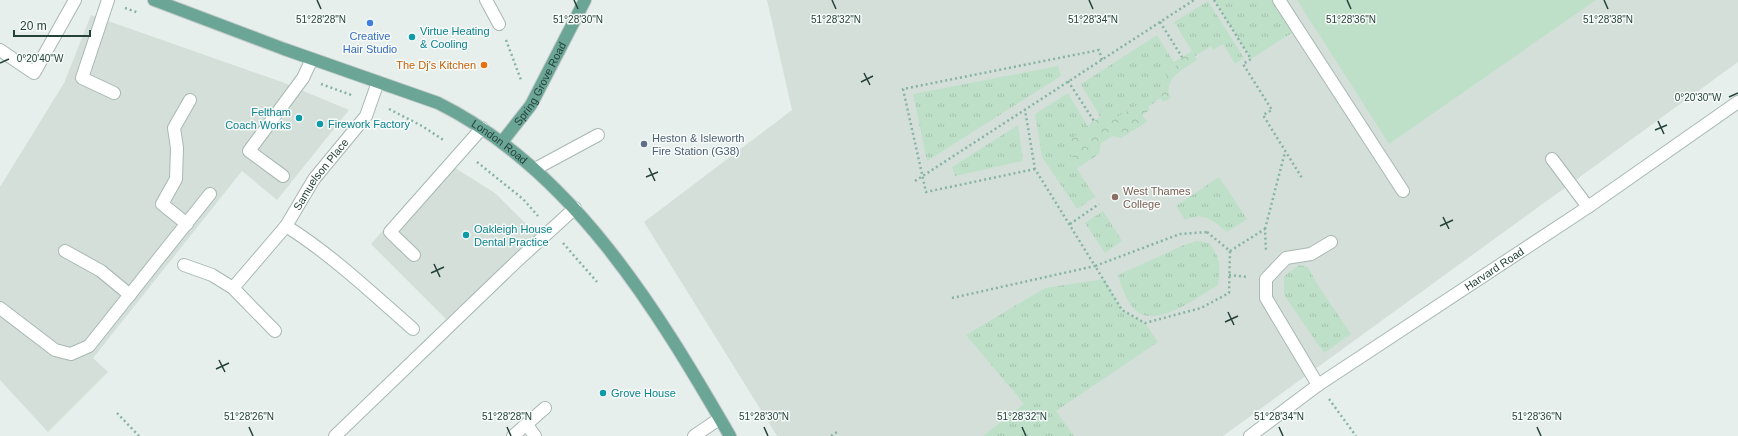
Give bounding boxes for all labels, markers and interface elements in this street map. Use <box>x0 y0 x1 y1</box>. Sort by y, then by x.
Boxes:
scale bar <box>14 12 90 38</box>
text: 51°28'28"N <box>296 14 346 25</box>
text: 51°28'30"N <box>553 14 603 25</box>
text: 51°28'32"N <box>811 14 861 25</box>
text: 51°28'34"N <box>1068 14 1118 25</box>
text: 51°28'36"N <box>1326 14 1376 25</box>
text: 51°28'38"N <box>1583 14 1633 25</box>
marker: Creative Hair Studio <box>365 18 375 28</box>
text: 20 m <box>20 19 47 33</box>
place label: Virtue Heating & Cooling <box>420 25 490 50</box>
place label: Creative Hair Studio <box>343 30 397 55</box>
marker: Virtue Heating & Cooling <box>407 32 417 42</box>
street label: Spring Grove Road <box>511 40 568 128</box>
text: 0°20'40"W <box>17 53 64 64</box>
place label: The Dj's Kitchen <box>396 59 476 71</box>
marker: The Dj's Kitchen <box>479 60 489 70</box>
text: 0°20'30"W <box>1675 92 1722 103</box>
place label: Feltham Coach Works <box>225 106 291 131</box>
marker: Feltham Coach Works <box>294 113 304 123</box>
street label: London Road <box>470 117 530 166</box>
place label: Firework Factory <box>328 118 410 130</box>
marker: Firework Factory <box>315 119 325 129</box>
place label: Heston & Isleworth Fire Station (G38) <box>652 132 744 157</box>
street label: Samuelson Place <box>291 136 351 212</box>
marker: Heston & Isleworth Fire Station (G38) <box>639 139 649 149</box>
place label: West Thames College <box>1123 185 1191 210</box>
marker: West Thames College <box>1110 192 1120 202</box>
place label: Oakleigh House Dental Practice <box>474 223 552 248</box>
marker: Oakleigh House Dental Practice <box>461 230 471 240</box>
street label: Harvard Road <box>1462 245 1526 293</box>
place label: Grove House <box>611 387 676 399</box>
marker: Grove House <box>598 388 608 398</box>
text: 51°28'26"N <box>224 411 274 422</box>
text: 51°28'28"N <box>482 411 532 422</box>
text: 51°28'30"N <box>739 411 789 422</box>
text: 51°28'32"N <box>997 411 1047 422</box>
text: 51°28'34"N <box>1254 411 1304 422</box>
text: 51°28'36"N <box>1512 411 1562 422</box>

